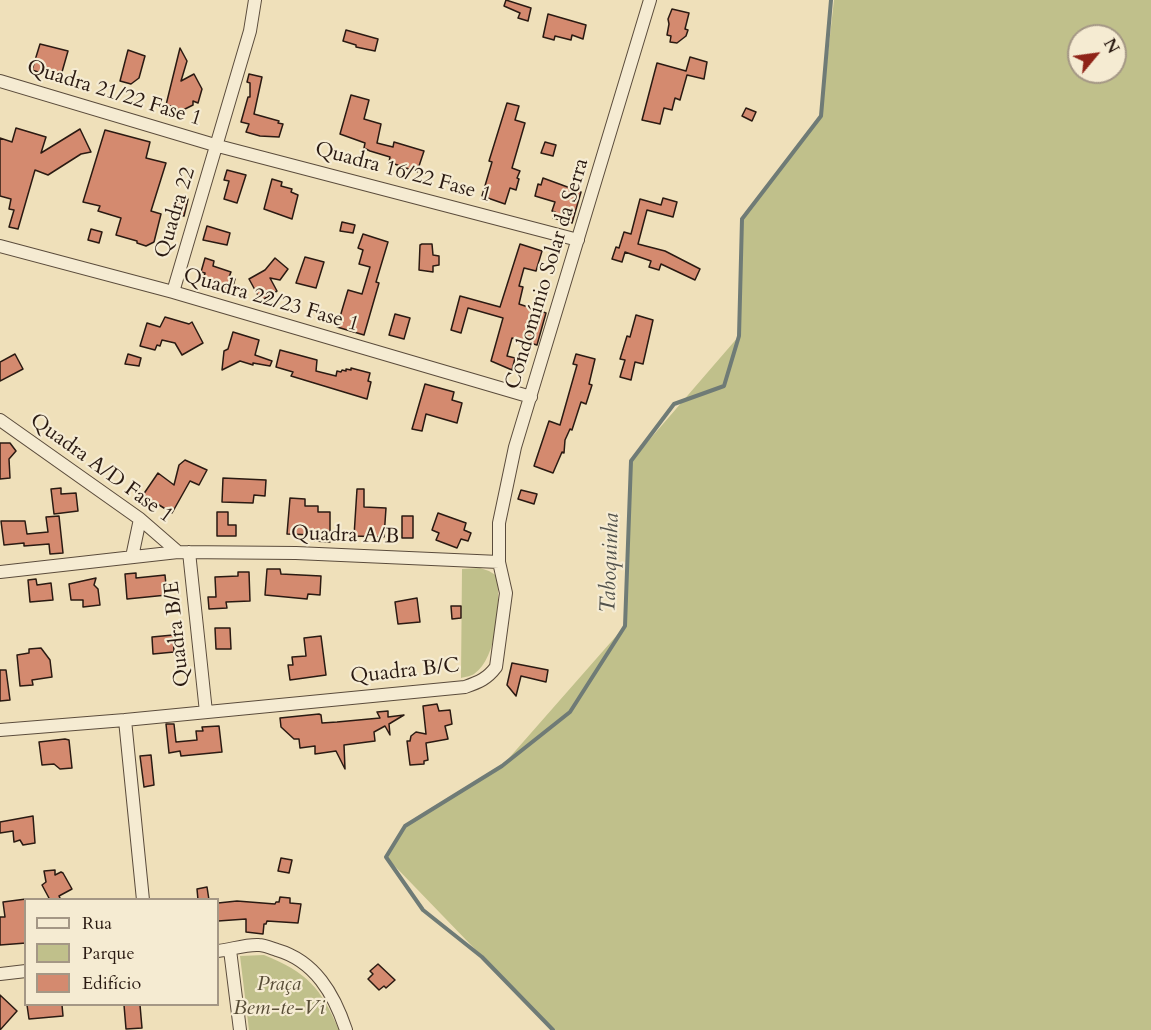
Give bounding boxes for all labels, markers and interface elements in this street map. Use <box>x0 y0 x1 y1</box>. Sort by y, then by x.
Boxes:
north arrow <box>1067 24 1127 84</box>
text: N <box>1098 35 1124 58</box>
street label: Quadra 21/22 Fase 1 <box>23 55 205 133</box>
street label: Quadra 16/22 Fase 1 <box>312 137 494 209</box>
street label: Condomínio Solar da Serra <box>501 155 595 393</box>
street label: Quadra 22 <box>150 164 202 262</box>
street label: Quadra 22/23 Fase 1 <box>180 264 362 338</box>
street label: Quadra A/D Fase 1 <box>25 409 177 529</box>
water label: Taboquinha <box>596 513 626 613</box>
street label: Quadra A/B <box>290 522 400 550</box>
street label: Quadra B/E <box>160 580 196 688</box>
street label: Quadra B/C <box>349 654 461 690</box>
legend <box>24 898 219 1006</box>
text: Rua <box>82 911 112 936</box>
text: Parque <box>82 941 135 966</box>
text: Edifício <box>82 971 141 996</box>
park label: Praça Bem-te-Vi <box>233 972 325 1022</box>

